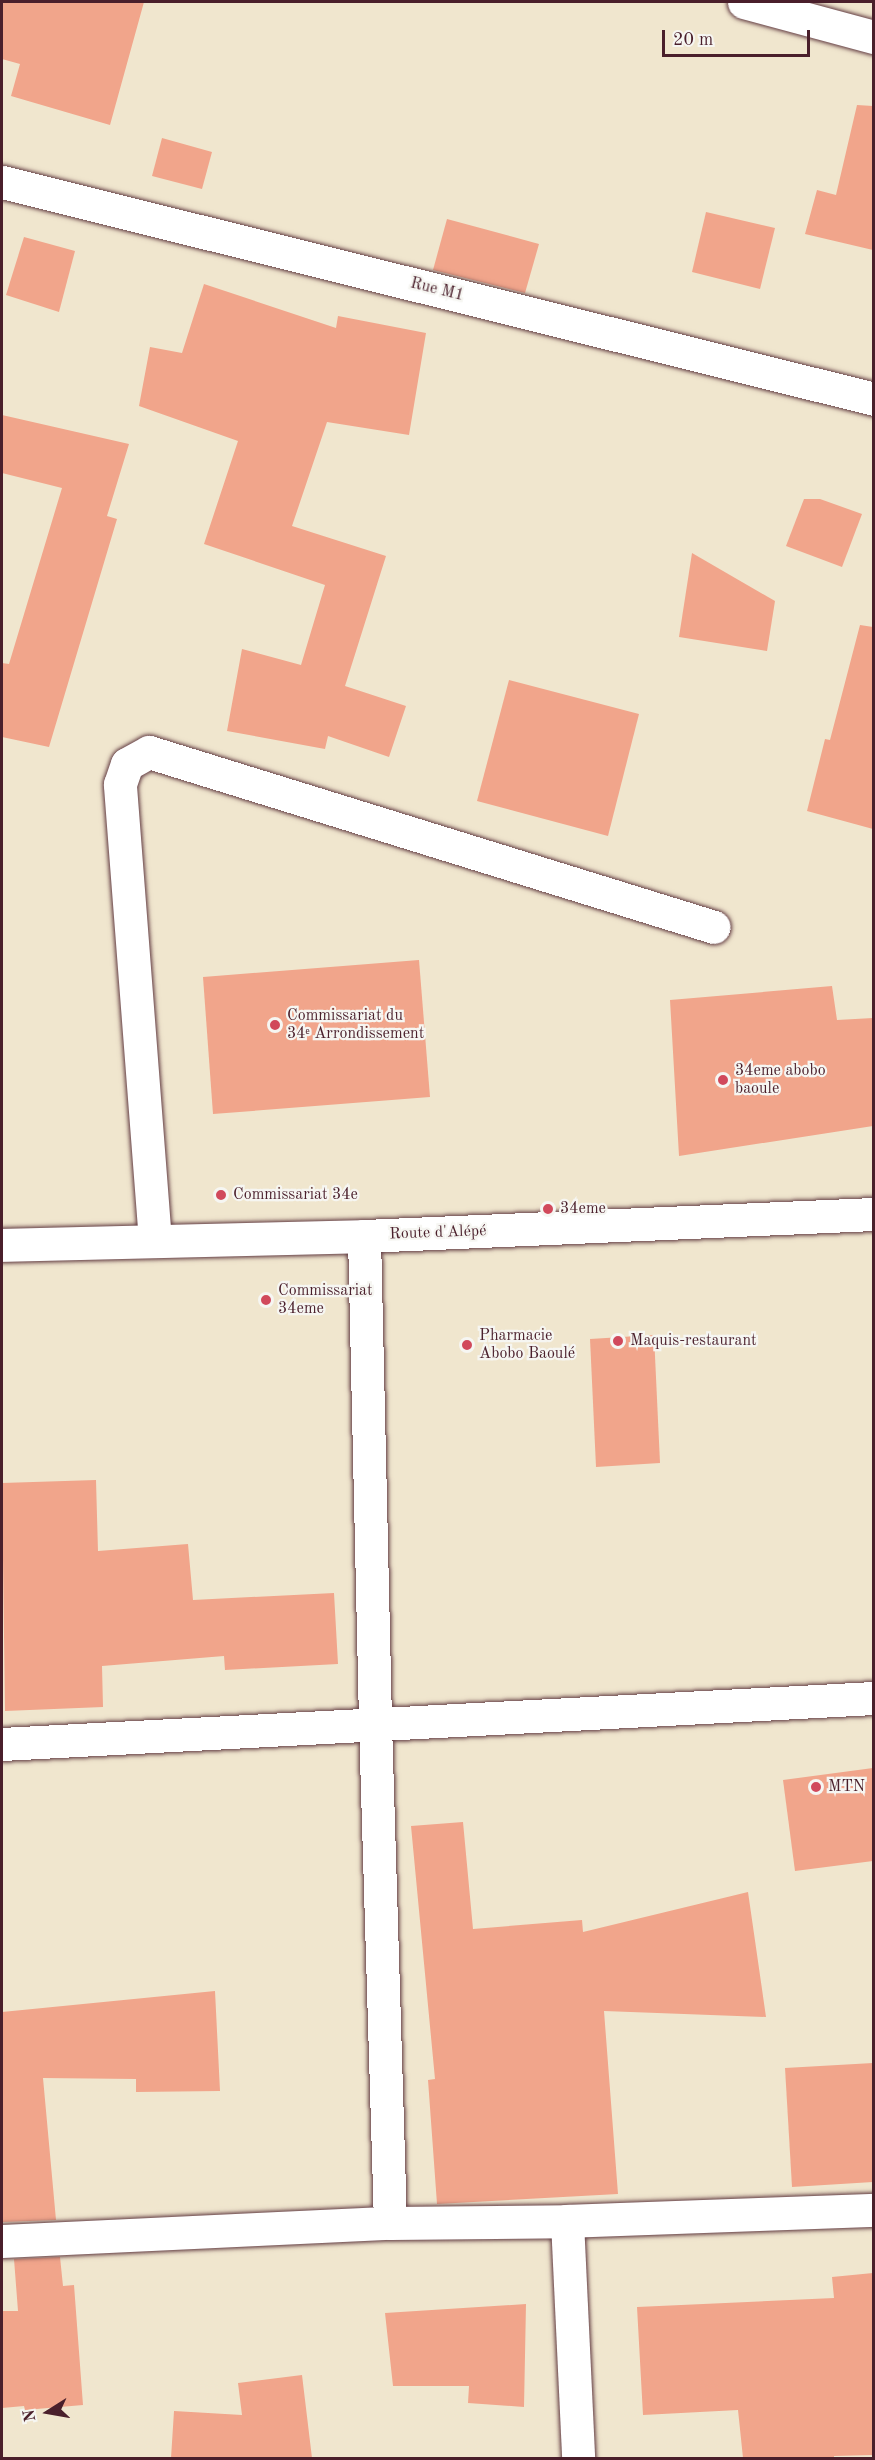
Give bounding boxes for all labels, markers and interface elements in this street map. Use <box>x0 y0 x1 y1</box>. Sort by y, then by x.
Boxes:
scale bar <box>665 18 814 56</box>
text: 20 m <box>673 31 713 49</box>
street label: Rue M1 <box>408 274 466 306</box>
place label: Commissariat du 34ᵉ Arrondissement <box>287 1006 424 1044</box>
marker: Commissariat du 34ᵉ Arrondissement <box>268 1018 282 1032</box>
place label: 34eme abobo baoule <box>735 1061 826 1099</box>
marker: 34eme abobo baoule <box>716 1073 730 1087</box>
place label: Commissariat 34e <box>233 1185 358 1205</box>
marker: Commissariat 34e <box>214 1188 228 1202</box>
place label: 34eme <box>560 1199 606 1219</box>
marker: 34eme <box>541 1202 555 1216</box>
street label: Route d'Alépé <box>389 1222 487 1244</box>
place label: Commissariat 34eme <box>278 1281 373 1319</box>
marker: Commissariat 34eme <box>259 1293 273 1307</box>
place label: Pharmacie Abobo Baoulé <box>479 1326 575 1364</box>
place label: Maquis-restaurant <box>630 1331 757 1351</box>
marker: Maquis-restaurant <box>611 1334 625 1348</box>
marker: Pharmacie Abobo Baoulé <box>460 1338 474 1352</box>
place label: MTN <box>828 1777 865 1797</box>
marker: MTN <box>809 1780 823 1794</box>
north arrow <box>18 2382 78 2442</box>
text: N <box>21 2408 39 2423</box>

